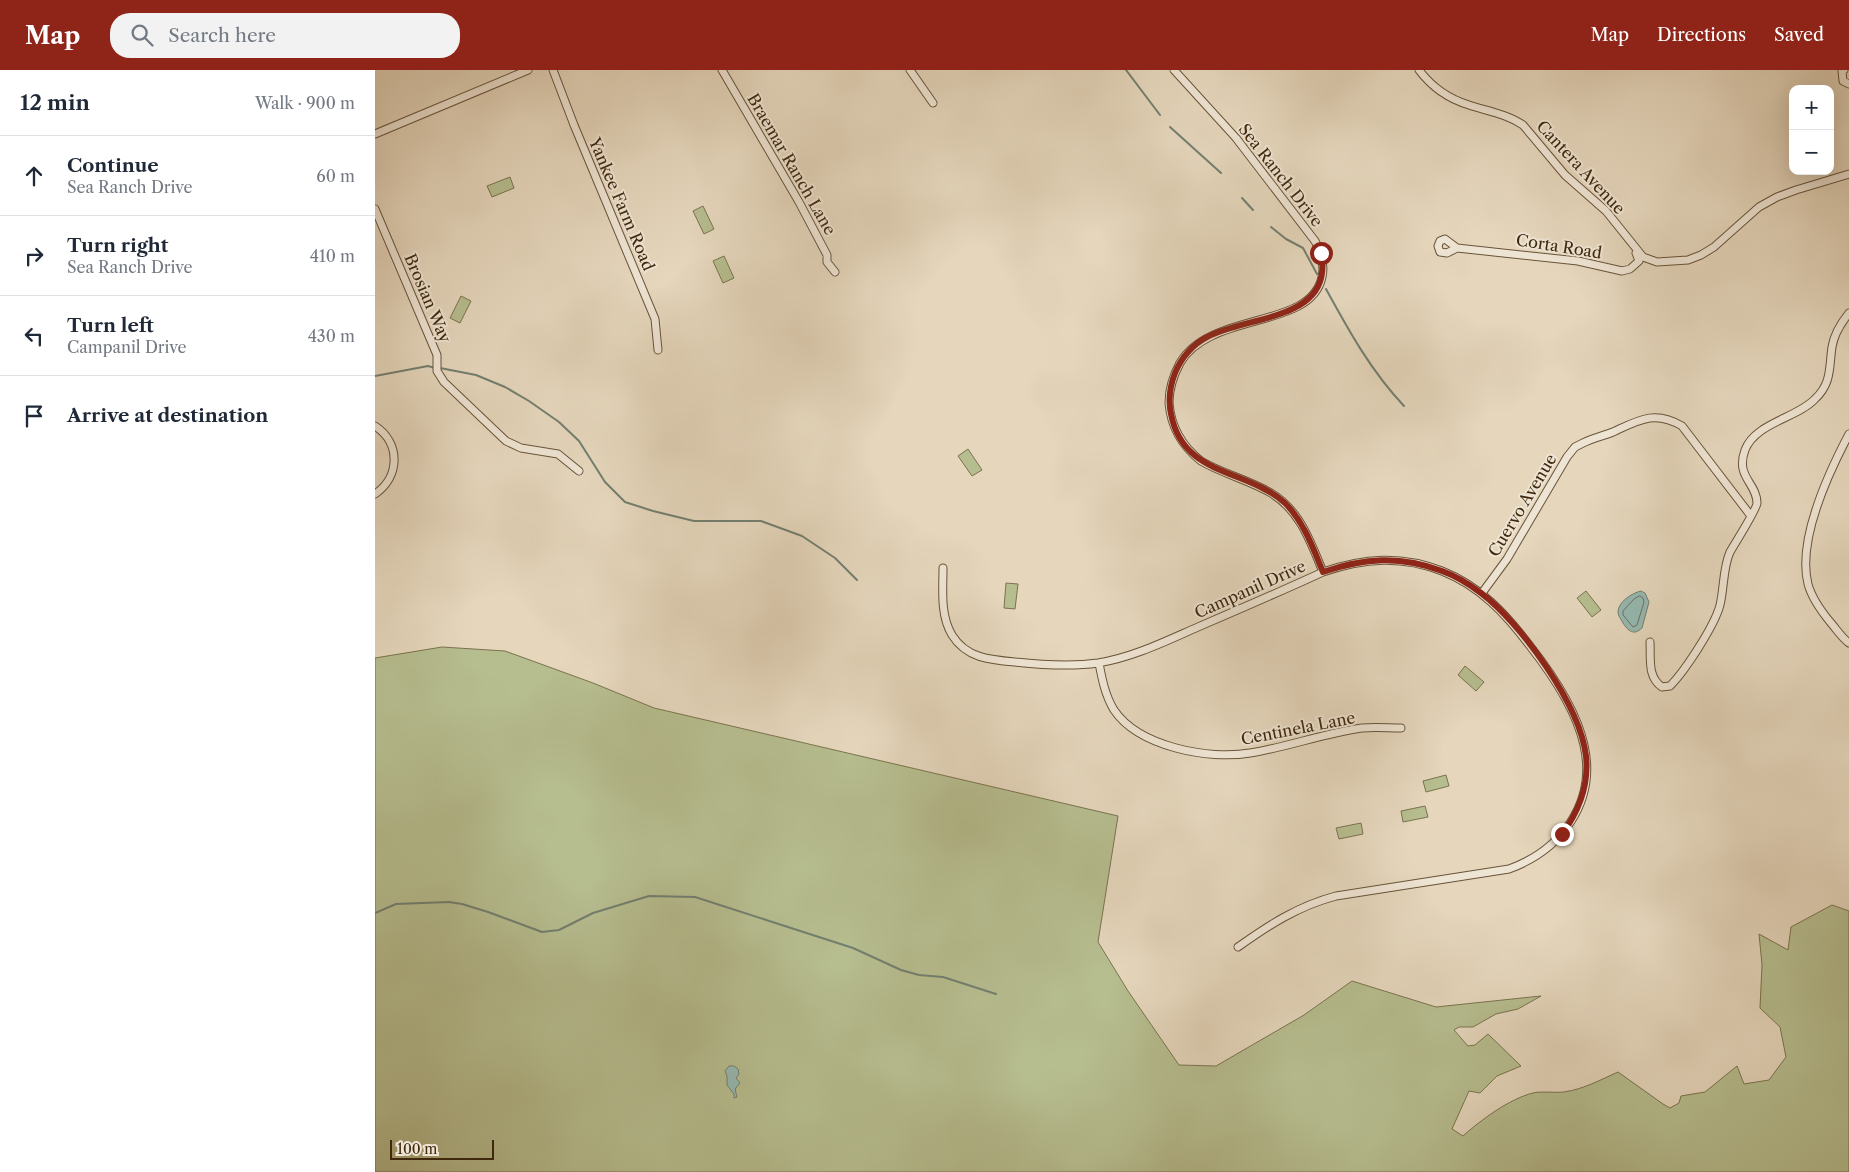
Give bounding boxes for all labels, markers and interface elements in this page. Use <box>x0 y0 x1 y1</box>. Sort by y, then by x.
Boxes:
search box <box>110 13 460 58</box>
text: Map <box>25 21 80 50</box>
icon: search <box>128 21 156 49</box>
text: Search here <box>168 24 276 47</box>
text: Map <box>1590 24 1629 46</box>
text: Directions <box>1657 24 1746 46</box>
text: Saved <box>1774 24 1824 46</box>
map controls <box>1789 85 1834 175</box>
button: + <box>1789 85 1834 130</box>
text: 12 min <box>20 90 90 115</box>
street label: Braemar Ranch Lane <box>743 90 841 238</box>
text: Walk · 900 m <box>255 93 355 113</box>
street label: Cantera Avenue <box>1532 116 1630 218</box>
street label: Sea Ranch Drive <box>1234 119 1328 231</box>
button: − <box>1789 130 1834 175</box>
street label: Yankee Farm Road <box>585 133 659 274</box>
text: Continue <box>67 154 159 177</box>
icon: ahead <box>20 162 48 190</box>
text: 60 m <box>316 166 355 186</box>
text: Sea Ranch Drive <box>67 177 192 197</box>
street label: Corta Road <box>1515 229 1604 263</box>
text: Turn right <box>67 234 168 257</box>
icon: right <box>20 242 48 270</box>
route start <box>1310 242 1333 265</box>
text: 410 m <box>310 246 355 266</box>
street label: Brosian Way <box>400 251 456 346</box>
text: Sea Ranch Drive <box>67 257 192 277</box>
text: Turn left <box>67 314 154 337</box>
icon: left <box>20 322 48 350</box>
text: 430 m <box>308 326 355 346</box>
text: Campanil Drive <box>67 337 186 357</box>
icon: arrive <box>20 402 48 430</box>
text: Arrive at destination <box>67 404 268 427</box>
street label: Cuervo Avenue <box>1483 450 1561 560</box>
street label: Campanil Drive <box>1191 556 1309 622</box>
street label: Centinela Lane <box>1239 707 1357 749</box>
route end <box>1551 823 1574 846</box>
scale bar <box>390 1137 494 1160</box>
text: 100 m <box>397 1140 437 1158</box>

